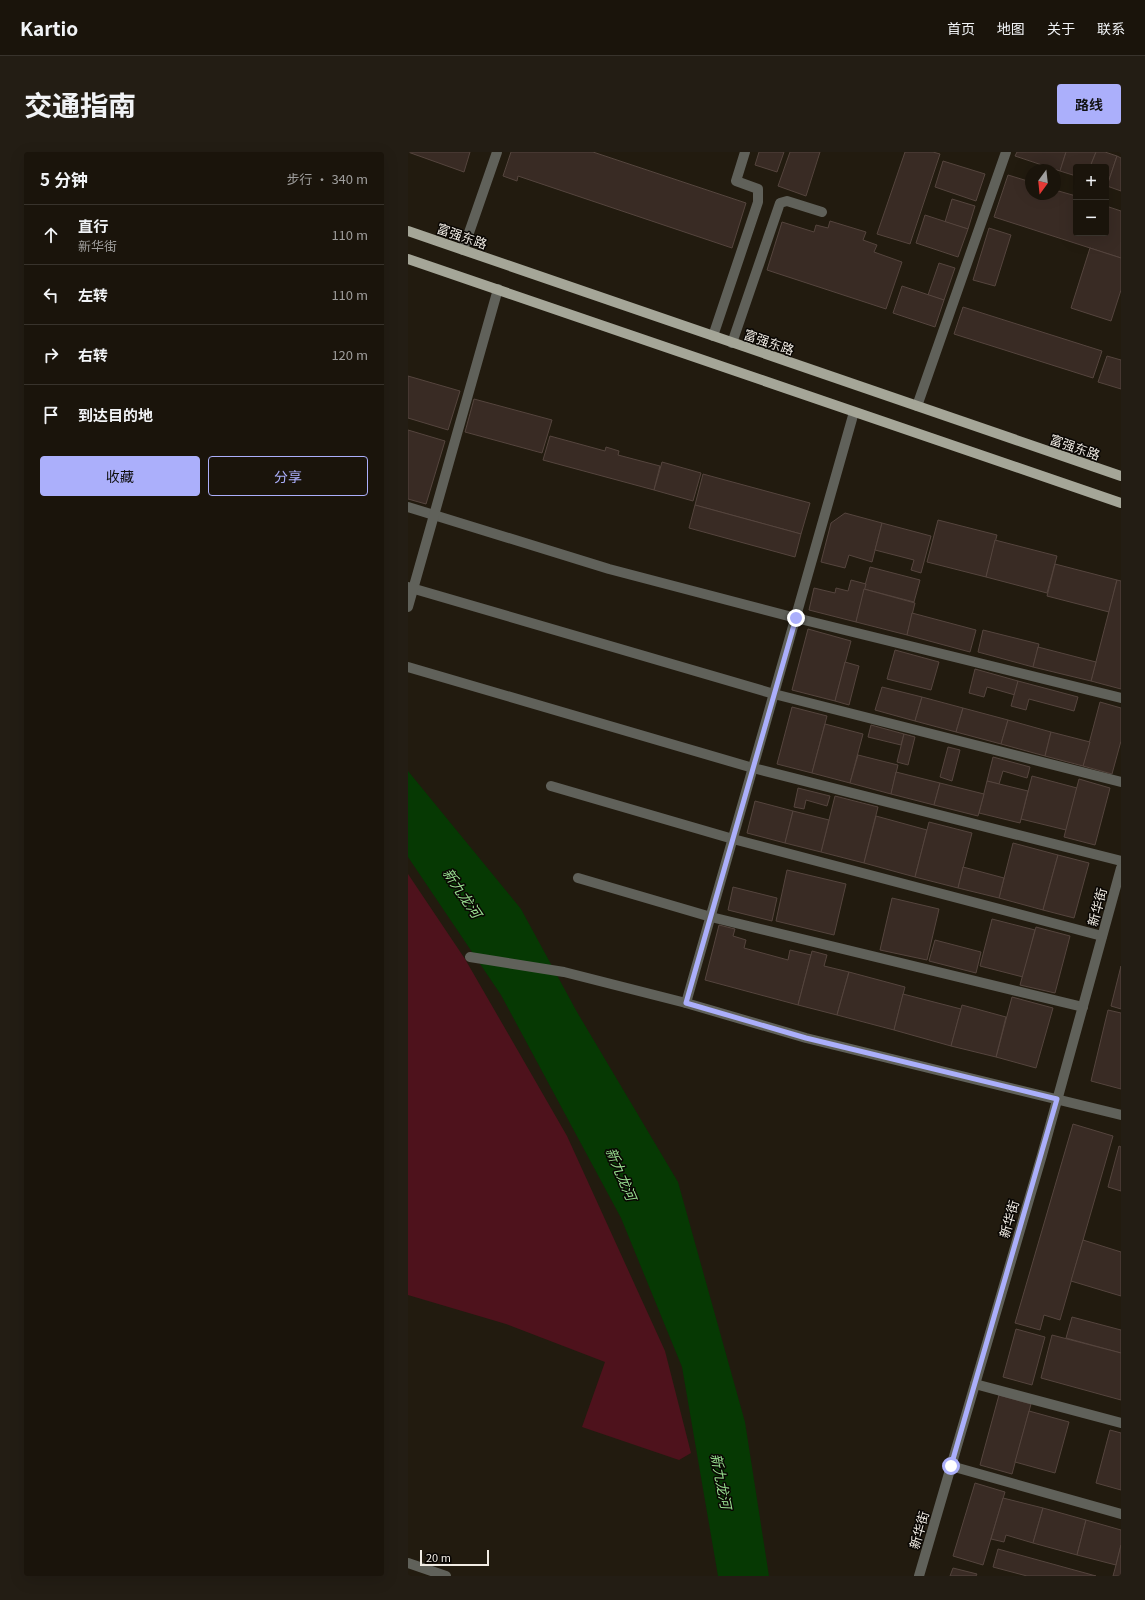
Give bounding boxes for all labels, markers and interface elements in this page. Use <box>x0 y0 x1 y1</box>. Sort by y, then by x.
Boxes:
text: Kartio <box>20 14 78 41</box>
text: 首页 <box>947 18 975 38</box>
text: 地图 <box>997 18 1025 38</box>
text: 关于 <box>1047 18 1075 38</box>
text: 联系 <box>1097 18 1125 38</box>
text: 交通指南 <box>24 84 136 124</box>
button: 路线 <box>1057 84 1121 124</box>
north arrow <box>1025 164 1061 200</box>
map controls <box>1073 164 1109 236</box>
button: + <box>1073 164 1109 200</box>
text: 5 分钟 <box>40 166 88 191</box>
text: 步行 · 340 m <box>287 169 368 188</box>
button: − <box>1073 200 1109 236</box>
text: 直行 <box>78 215 108 236</box>
street label: 富强东路 <box>434 218 490 253</box>
icon: ahead <box>40 224 62 246</box>
text: 110 m <box>331 225 368 244</box>
text: 新华街 <box>78 236 117 255</box>
icon: left <box>40 284 62 306</box>
text: 左转 <box>78 284 108 305</box>
text: 110 m <box>331 285 368 304</box>
street label: 富强东路 <box>741 324 797 359</box>
icon: right <box>40 344 62 366</box>
text: 右转 <box>78 344 108 365</box>
text: 120 m <box>331 345 368 364</box>
icon: arrive <box>40 404 62 426</box>
text: 到达目的地 <box>78 404 153 425</box>
street label: 富强东路 <box>1047 429 1103 464</box>
button: 收藏 <box>40 456 200 496</box>
button: 分享 <box>208 456 368 496</box>
route end <box>787 609 805 627</box>
water label: 新九龙河 <box>439 864 488 924</box>
street label: 新华街 <box>1082 886 1111 928</box>
water label: 新九龙河 <box>602 1144 643 1206</box>
street label: 新华街 <box>994 1197 1023 1240</box>
water label: 新九龙河 <box>707 1451 738 1513</box>
route start <box>942 1457 960 1475</box>
street label: 新华街 <box>904 1508 933 1551</box>
scale bar <box>420 1548 489 1567</box>
text: 20 m <box>426 1549 451 1565</box>

